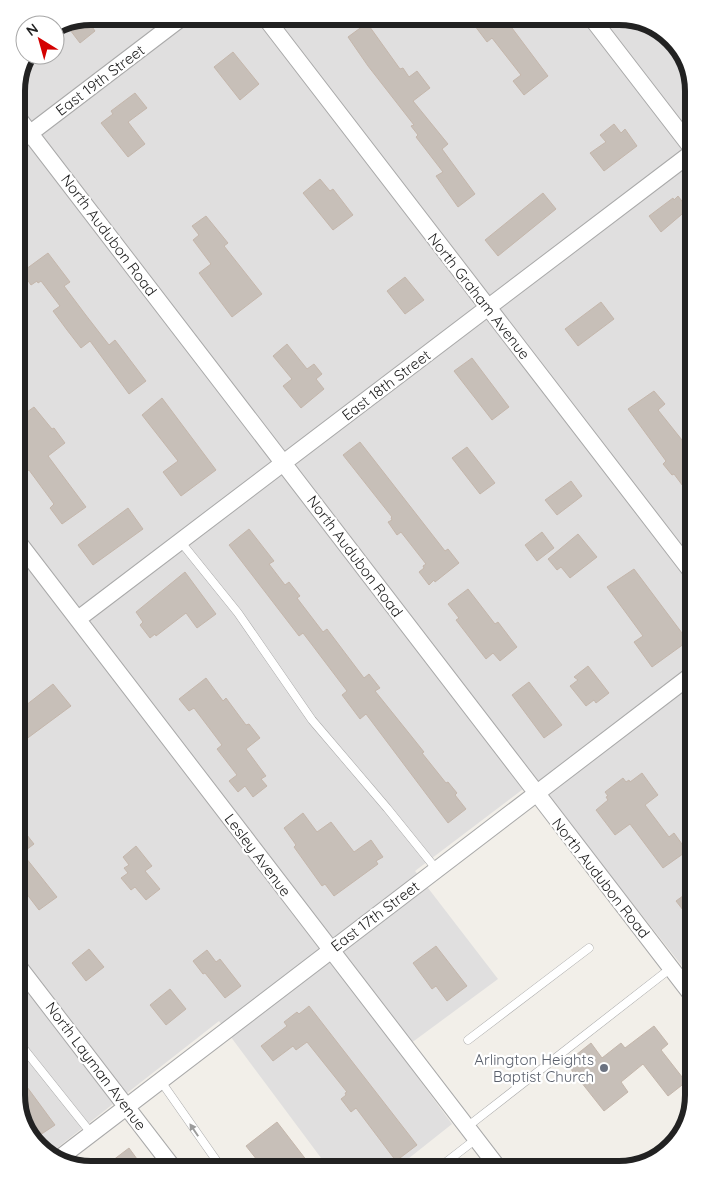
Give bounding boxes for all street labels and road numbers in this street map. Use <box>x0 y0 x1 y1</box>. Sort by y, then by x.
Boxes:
street label: East 19th Street <box>52 40 148 120</box>
street label: North Audubon Road <box>57 170 161 300</box>
street label: North Graham Avenue <box>424 229 534 363</box>
street label: East 18th Street <box>338 345 434 425</box>
street label: North Audubon Road <box>303 491 407 621</box>
street label: Lesley Avenue <box>221 810 295 900</box>
street label: North Audubon Road <box>548 814 654 942</box>
street label: East 17th Street <box>327 877 423 955</box>
street label: North Layman Avenue <box>42 998 150 1134</box>

